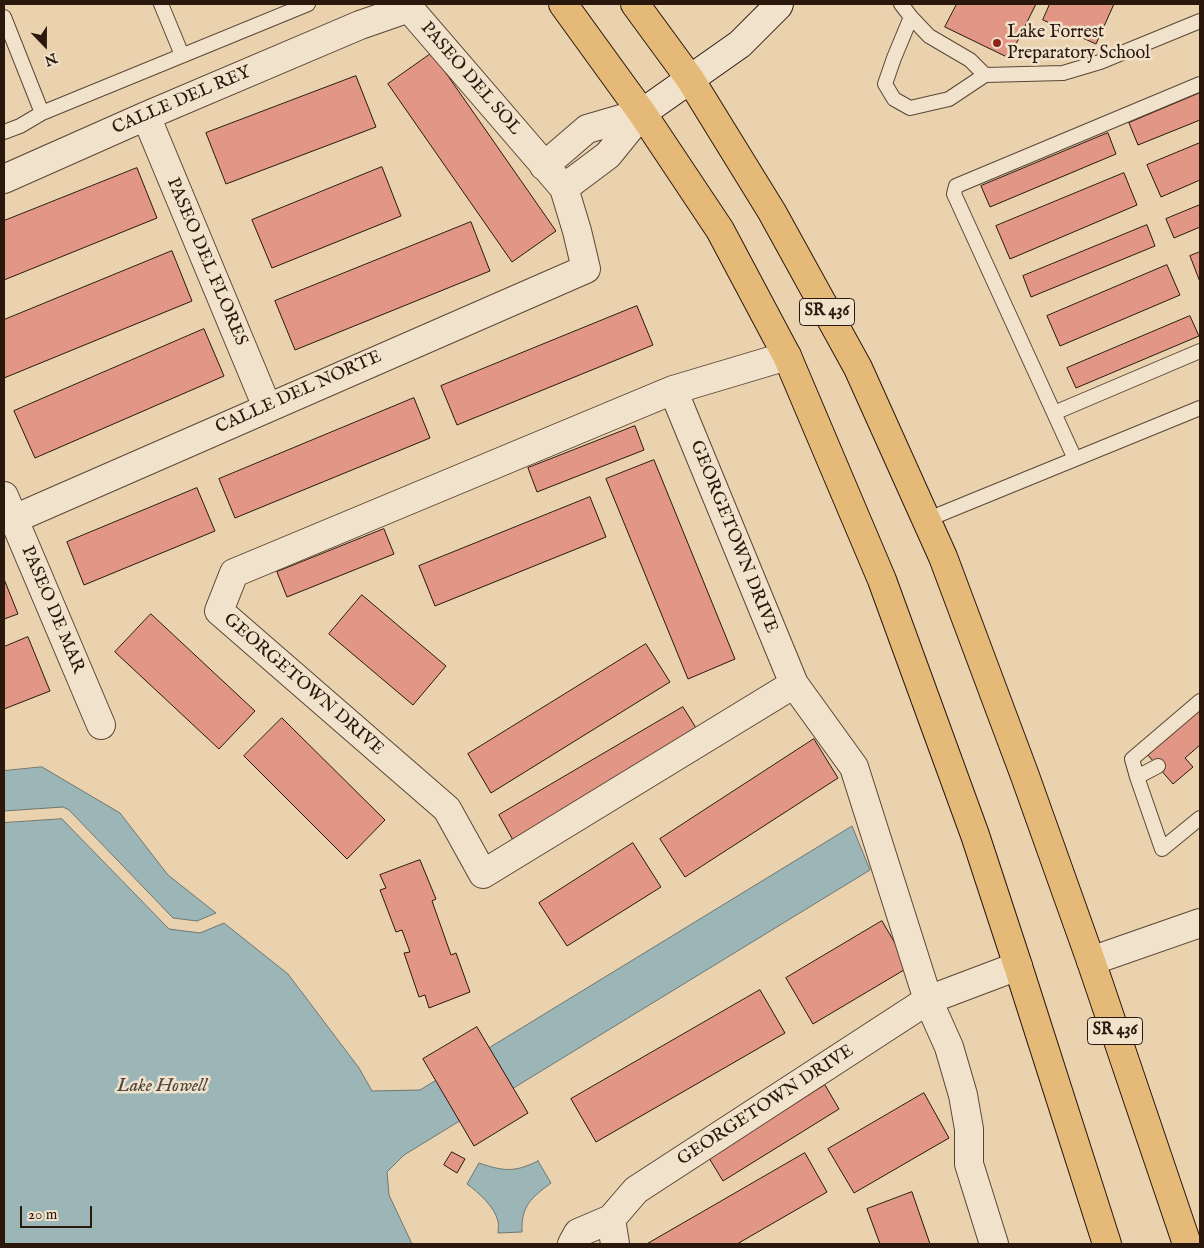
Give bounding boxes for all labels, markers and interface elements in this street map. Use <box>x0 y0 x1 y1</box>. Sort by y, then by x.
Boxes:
street label: PASEO DEL SOL <box>415 18 525 140</box>
north arrow <box>20 20 70 70</box>
place label: Lake Forrest Preparatory School <box>1007 22 1150 64</box>
marker: Lake Forrest Preparatory School <box>991 37 1003 49</box>
text: N <box>42 48 60 70</box>
street label: CALLE DEL REY <box>109 62 255 140</box>
street label: PASEO DEL FLORES <box>161 175 251 349</box>
road number: SR 436 <box>800 298 854 326</box>
street label: CALLE DEL NORTE <box>213 347 385 439</box>
street label: GEORGETOWN DRIVE <box>684 438 782 636</box>
street label: PASEO DE MAR <box>15 543 89 677</box>
street label: GEORGETOWN DRIVE <box>218 609 388 761</box>
road number: SR 436 <box>1088 1018 1142 1044</box>
street label: GEORGETOWN DRIVE <box>674 1041 858 1171</box>
water label: Lake Howell <box>117 1076 207 1098</box>
scale bar <box>22 1196 95 1228</box>
text: 20 m <box>28 1205 57 1224</box>

